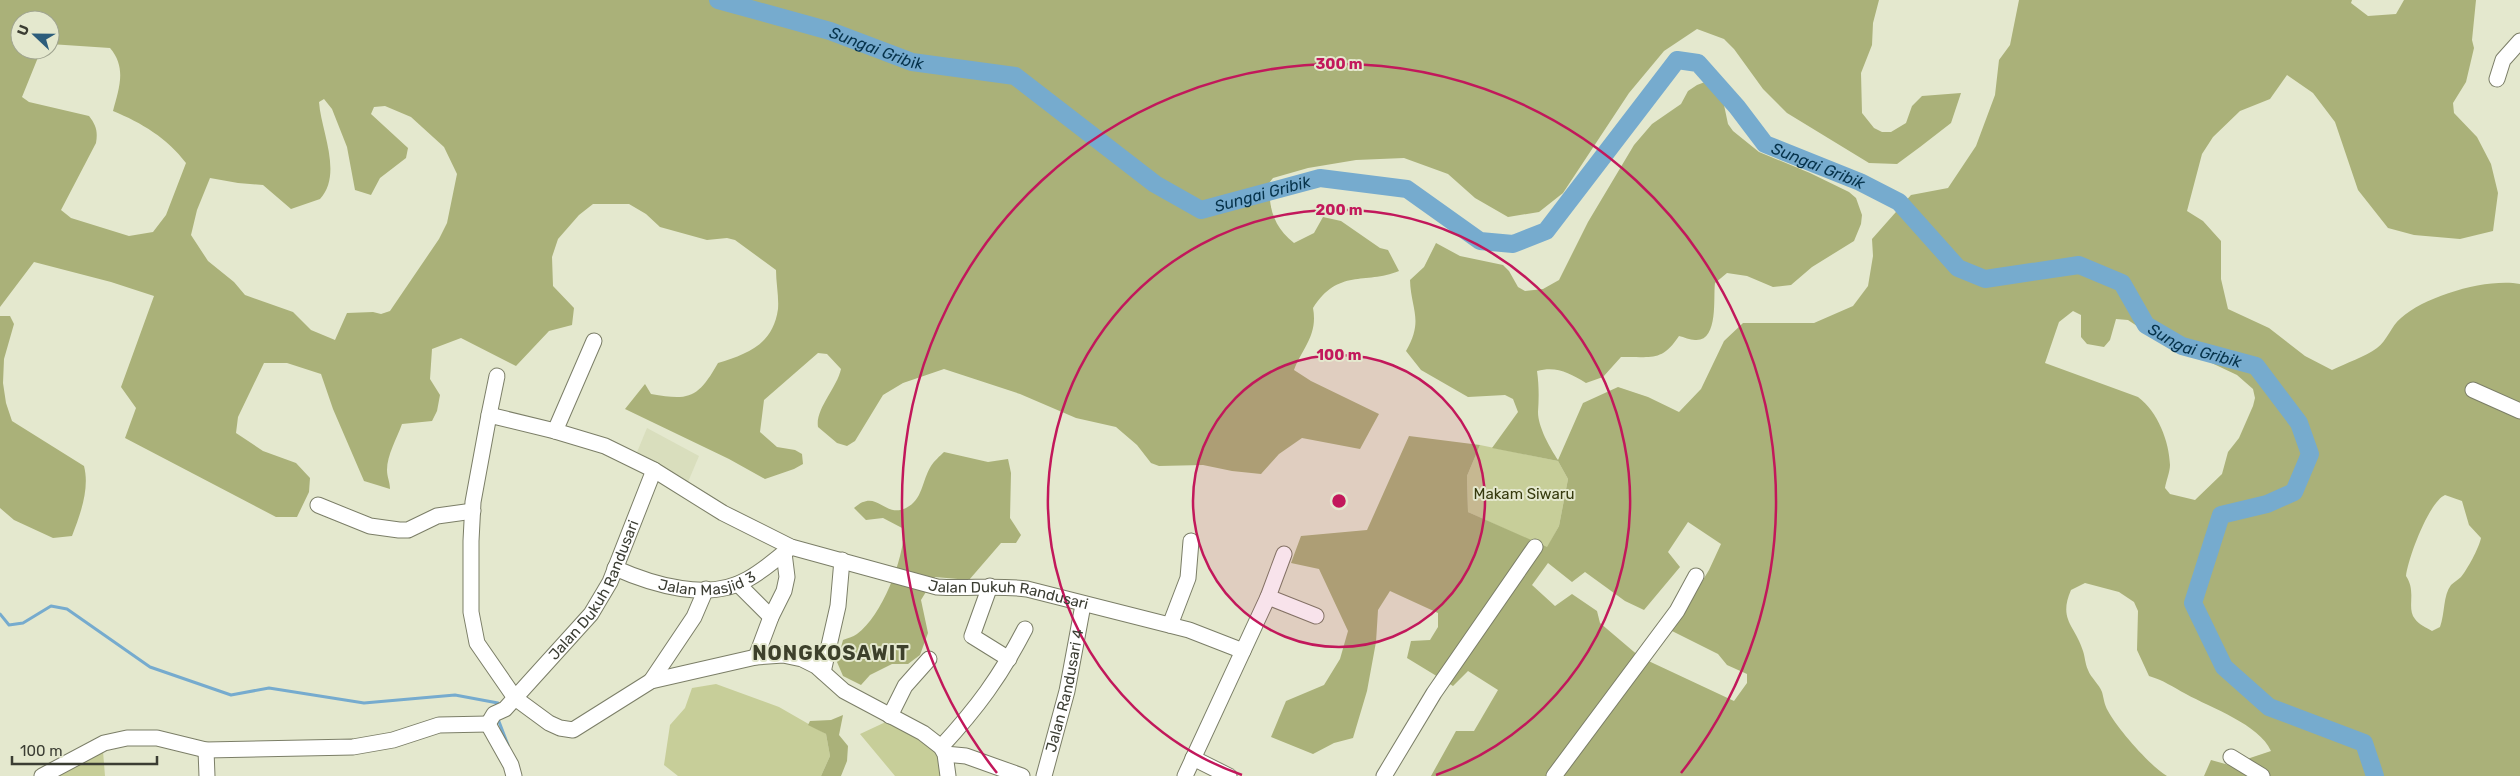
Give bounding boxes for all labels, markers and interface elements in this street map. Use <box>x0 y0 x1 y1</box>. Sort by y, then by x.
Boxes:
north arrow <box>10 10 60 60</box>
text: U <box>14 22 33 38</box>
water label: Sungai Gribik <box>827 23 925 74</box>
text: 300 m <box>1315 55 1363 73</box>
water label: Sungai Gribik <box>1769 139 1869 193</box>
water label: Sungai Gribik <box>1212 172 1313 216</box>
text: 200 m <box>1315 201 1363 219</box>
water label: Sungai Gribik <box>2145 319 2244 372</box>
text: 100 m <box>1317 346 1361 364</box>
park label: Makam Siwaru <box>1474 485 1574 503</box>
centre of rings <box>1330 492 1348 510</box>
street label: Jalan Dukuh Randusari <box>545 517 642 664</box>
street label: Jalan Masjid 3 <box>656 567 759 599</box>
street label: Jalan Dukuh Randusari <box>926 576 1090 613</box>
street label: Jalan Randusari 4 <box>1042 628 1087 754</box>
district label: NONGKOSAWIT <box>752 641 910 665</box>
scale bar <box>12 734 158 766</box>
text: 100 m <box>20 742 62 760</box>

